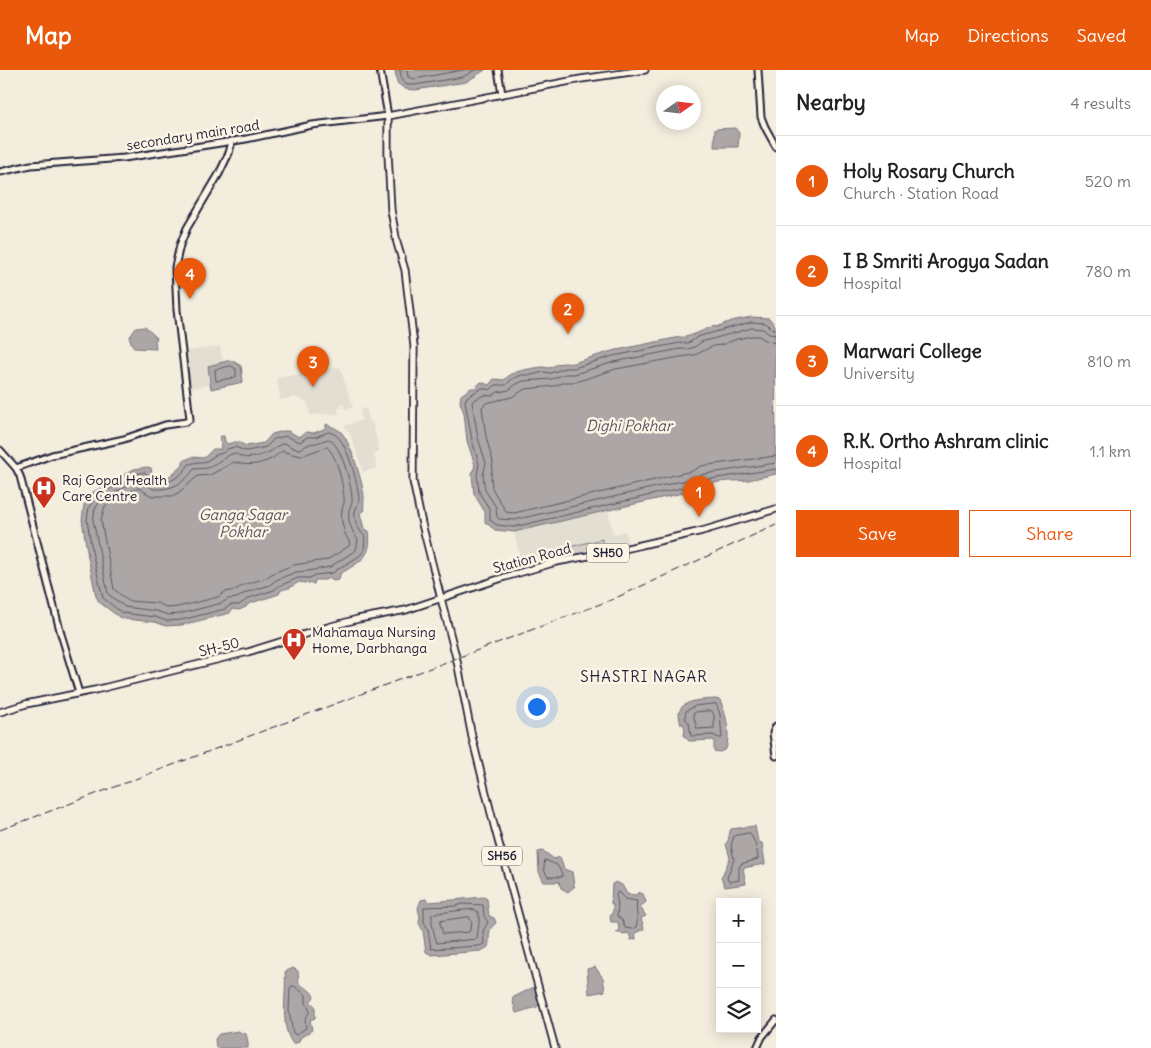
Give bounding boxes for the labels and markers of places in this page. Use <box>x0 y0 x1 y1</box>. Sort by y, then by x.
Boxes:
pin: 4 <box>174 258 206 299</box>
pin: 2 <box>552 293 584 334</box>
pin: 3 <box>297 346 329 387</box>
place label: Raj Gopal Health Care Centre <box>62 471 167 505</box>
hospital icon: Raj Gopal Health Care Centre <box>31 475 57 509</box>
pin: 1 <box>683 476 715 517</box>
place label: Mahamaya Nursing Home, Darbhanga <box>312 623 436 657</box>
hospital icon: Mahamaya Nursing Home, Darbhanga <box>281 627 307 661</box>

